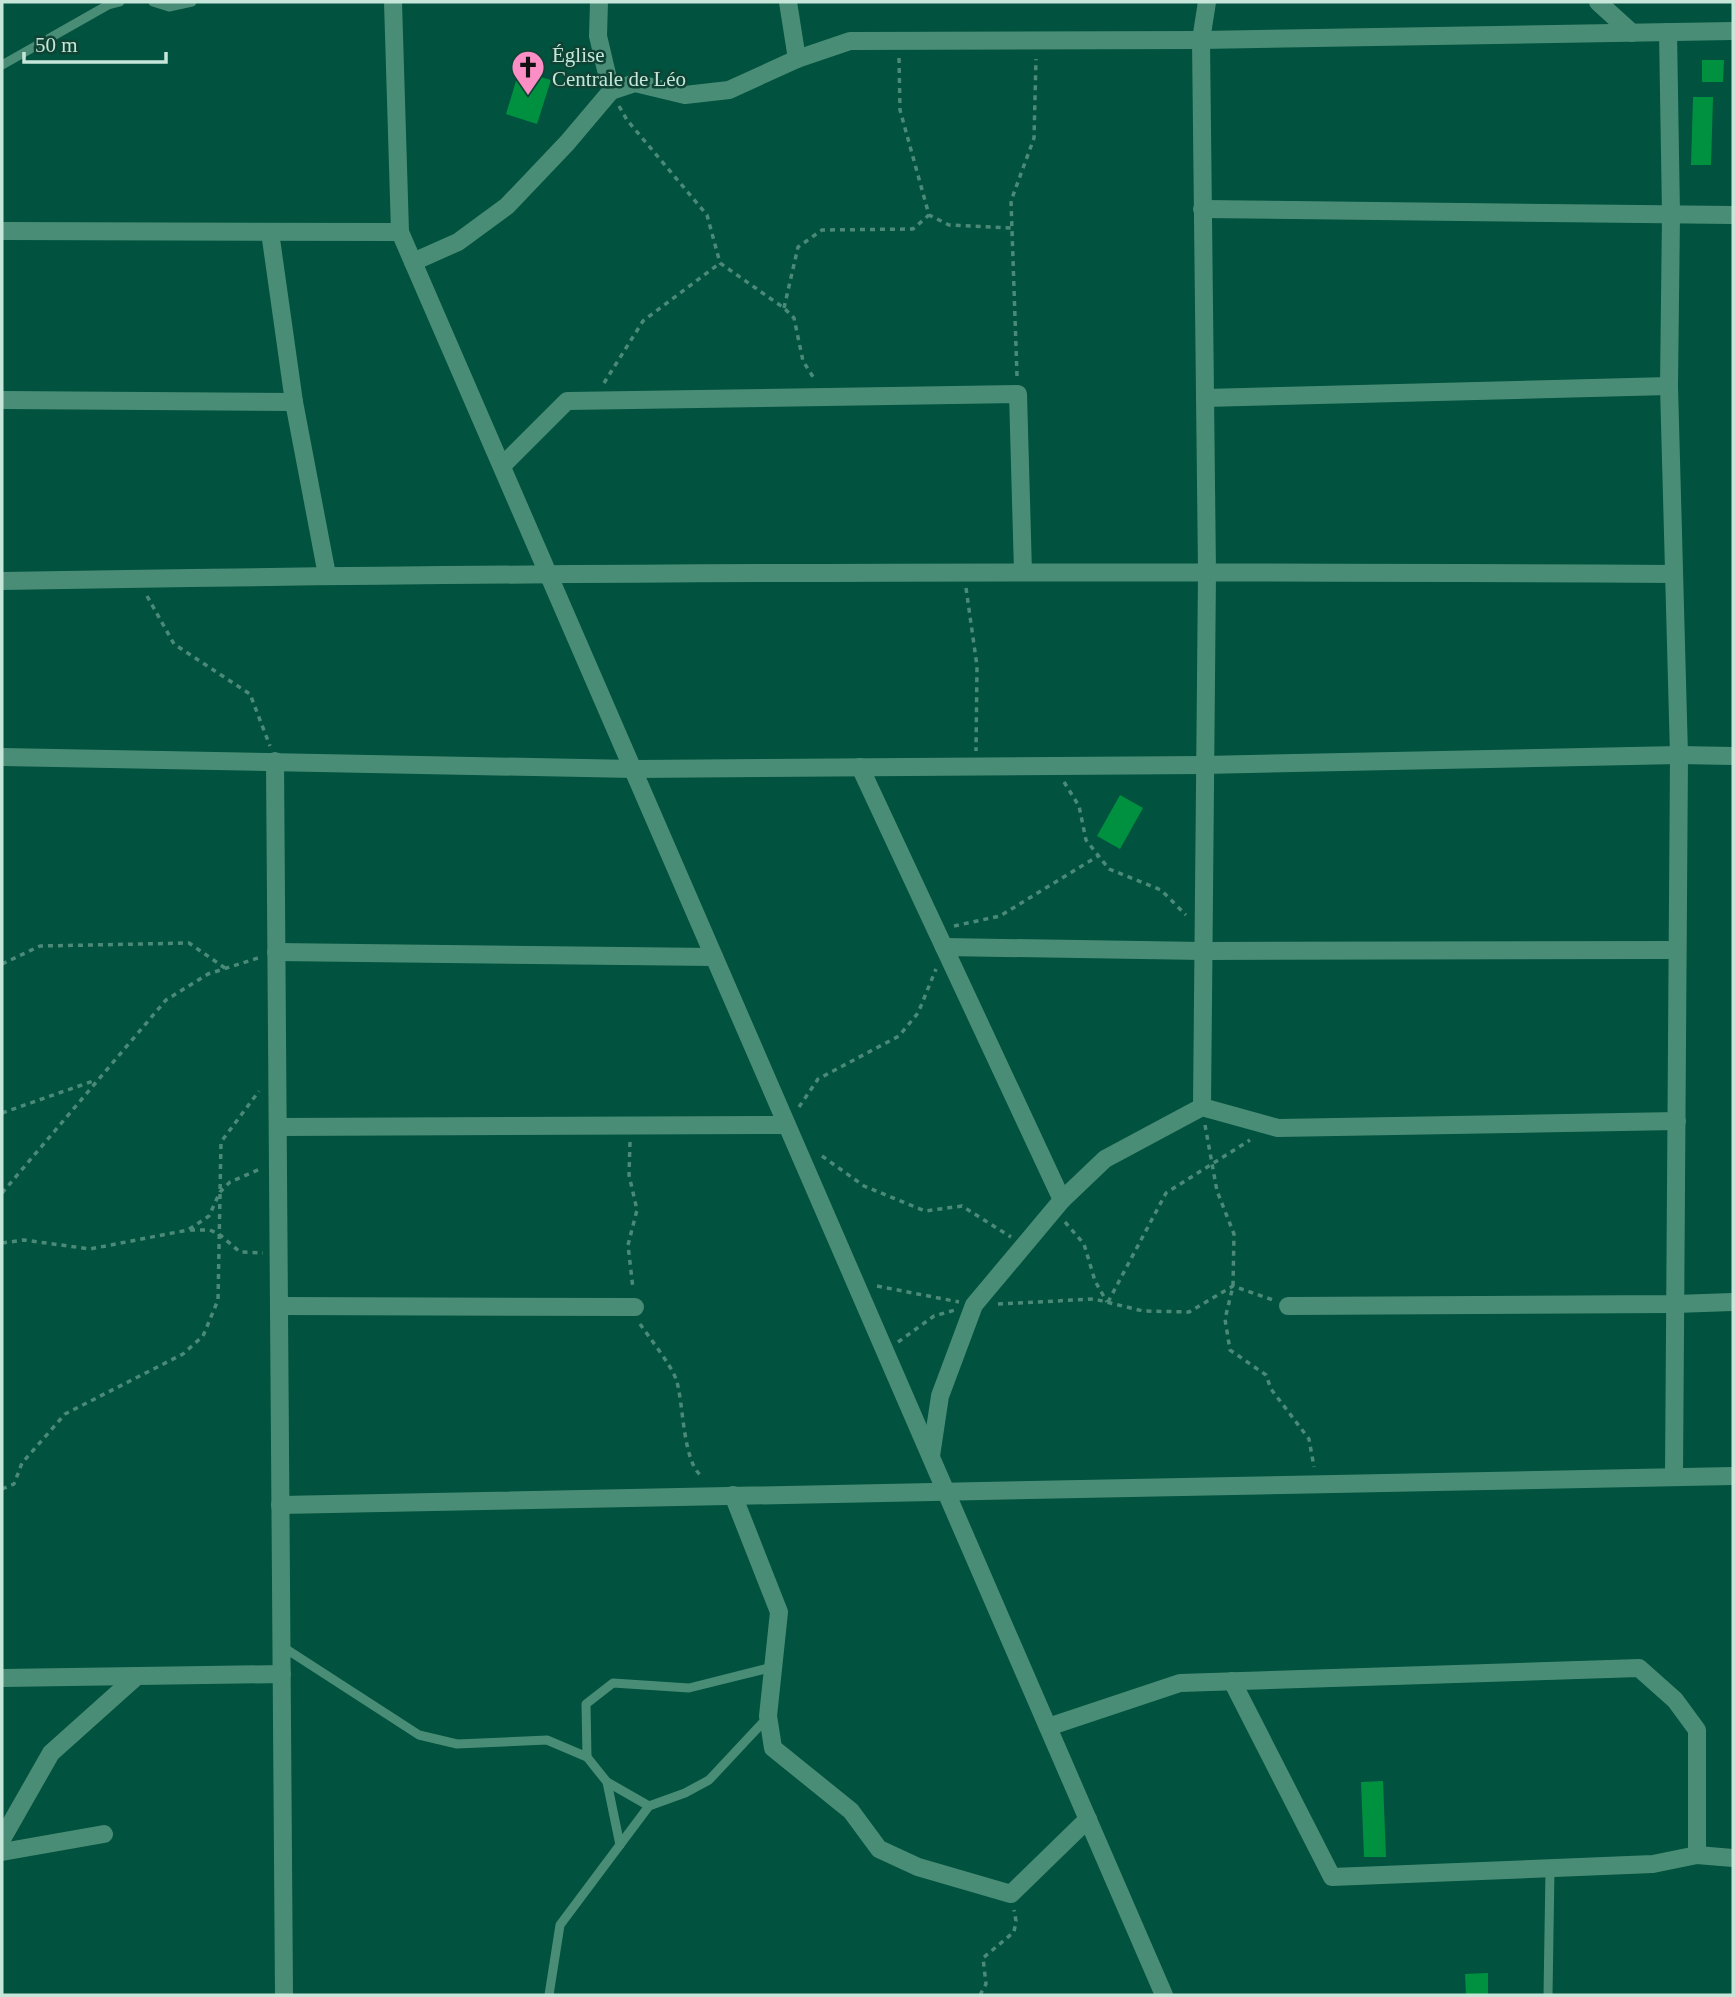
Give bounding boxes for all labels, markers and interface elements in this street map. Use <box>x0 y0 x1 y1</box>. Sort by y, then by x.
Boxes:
scale bar <box>24 21 166 65</box>
text: 50 m <box>35 33 78 57</box>
place label: Église Centrale de Léo <box>552 43 686 91</box>
church icon: Église Centrale de Léo <box>509 48 547 97</box>

